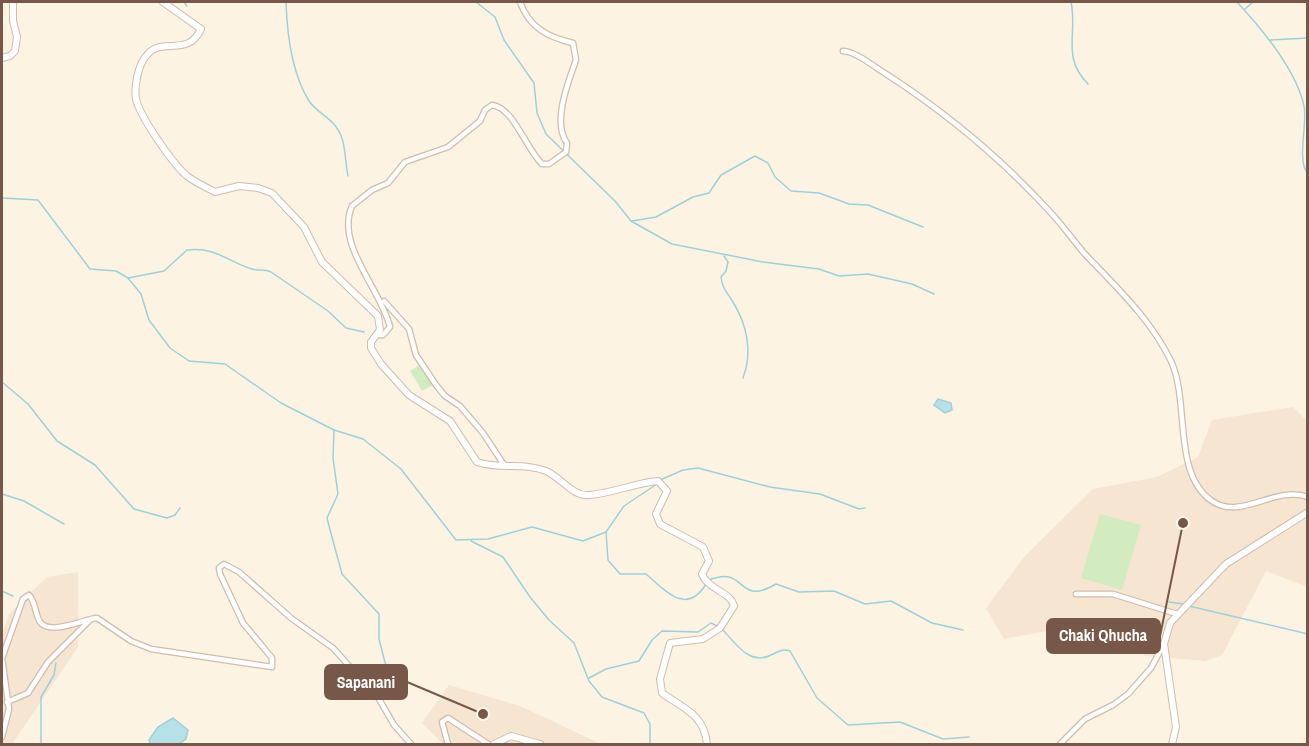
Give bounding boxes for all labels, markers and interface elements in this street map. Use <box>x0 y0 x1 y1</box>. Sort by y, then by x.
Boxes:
callout: Chaki Qhucha <box>1047 619 1160 653</box>
text: Chaki Qhucha <box>1059 624 1148 646</box>
callout: Sapanani <box>325 665 407 699</box>
text: Sapanani <box>337 671 395 693</box>

